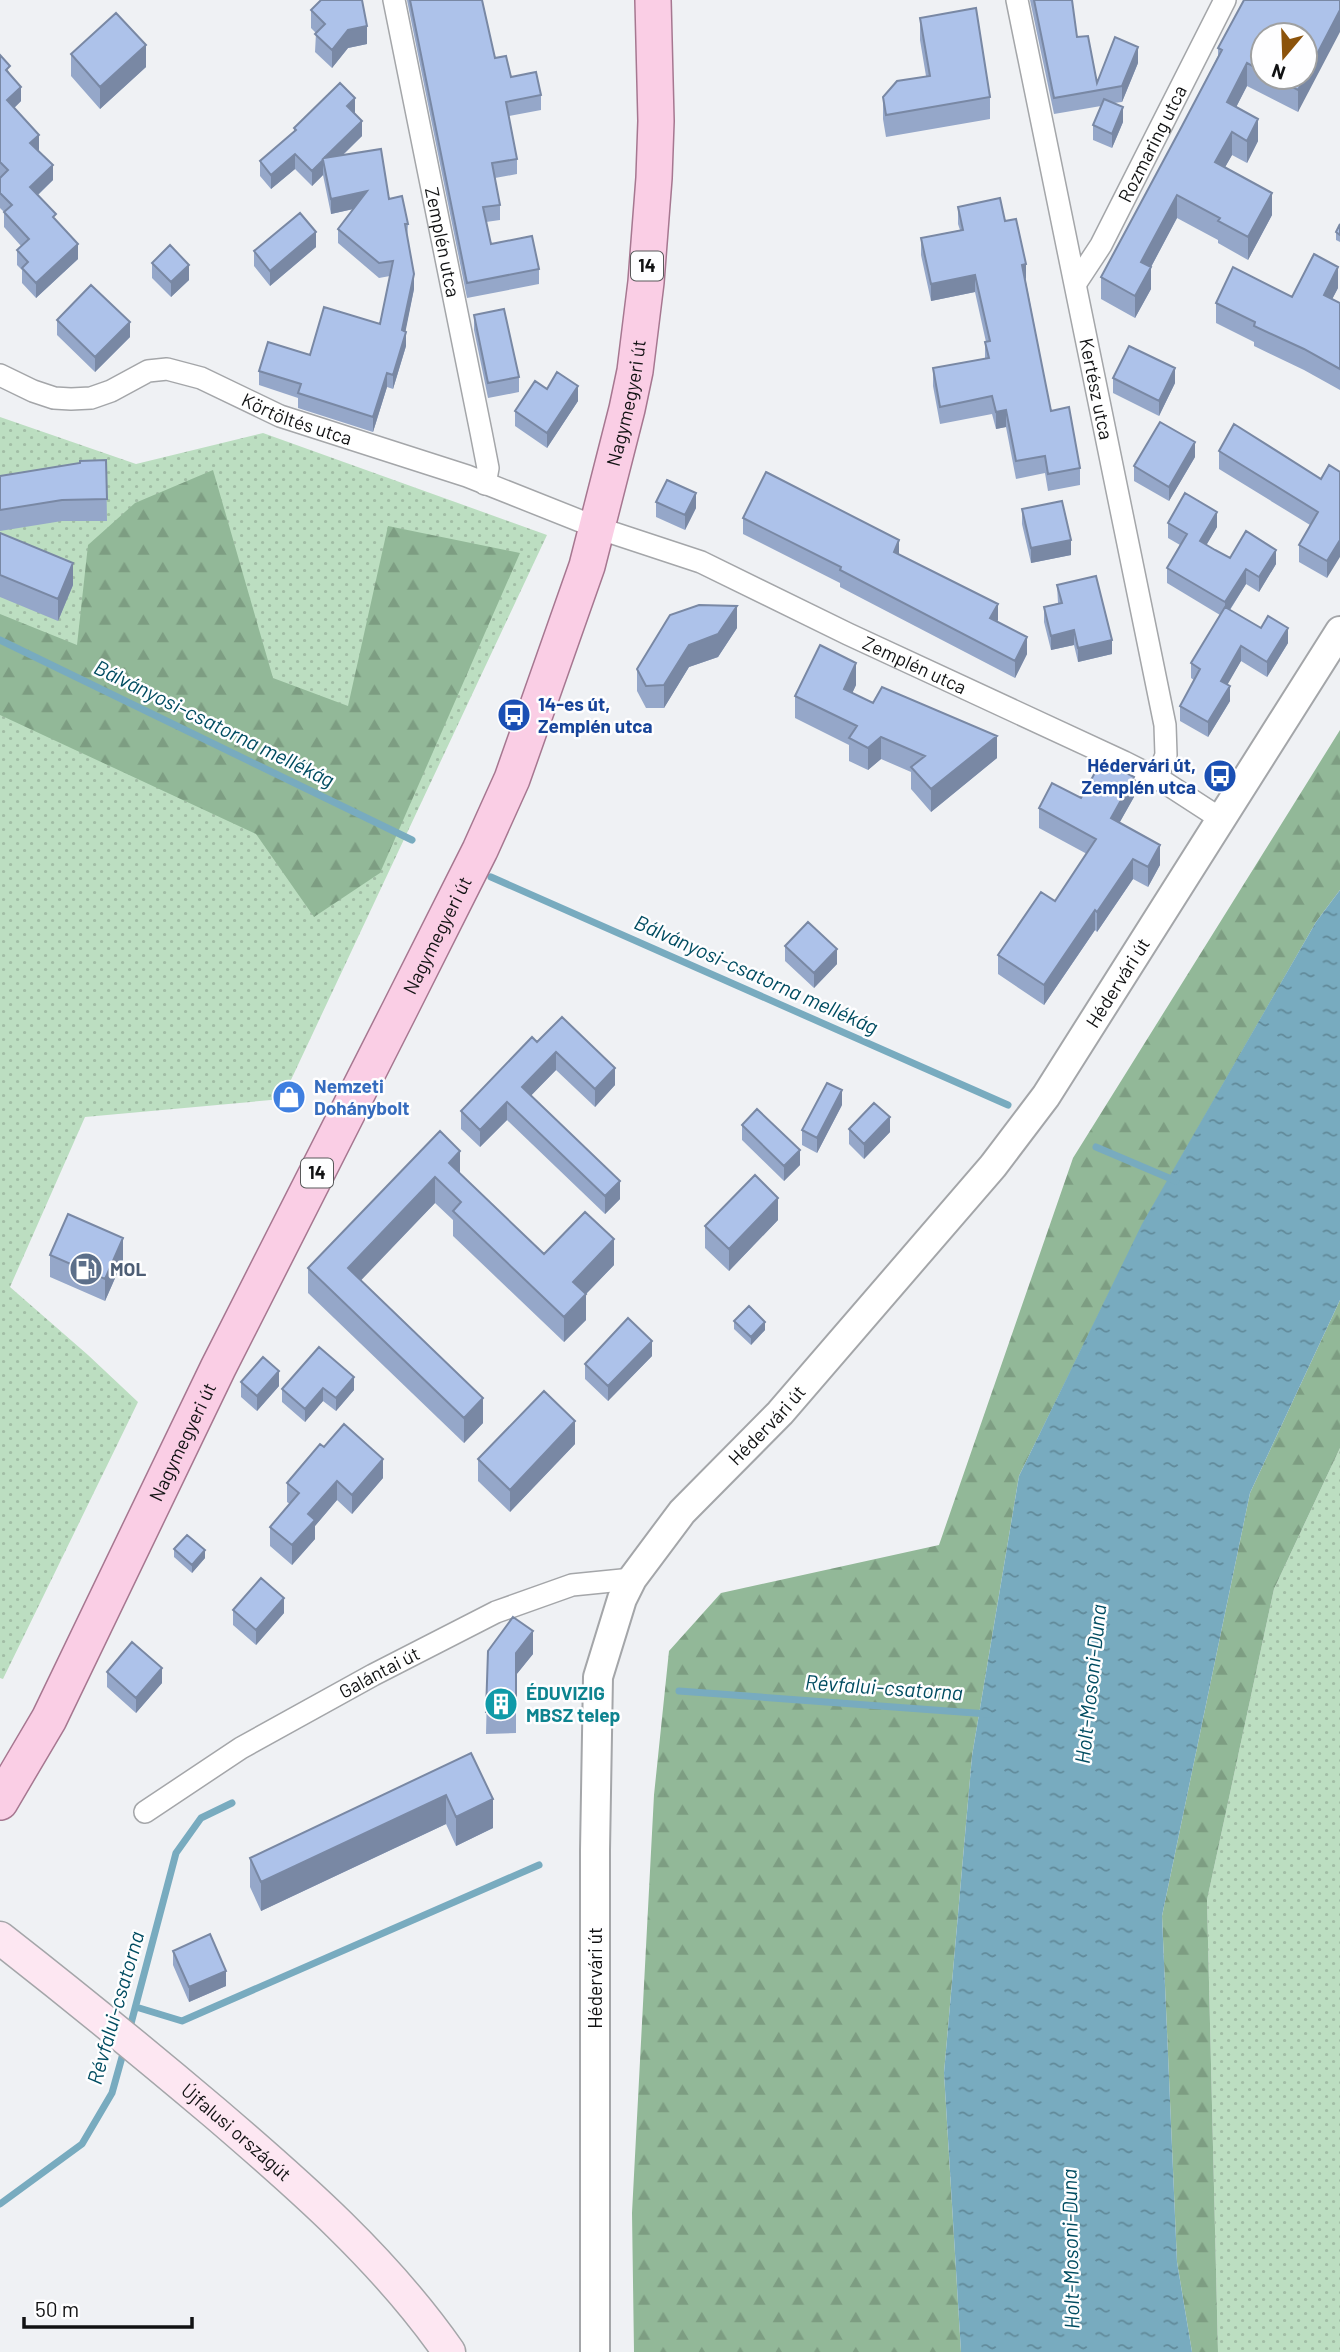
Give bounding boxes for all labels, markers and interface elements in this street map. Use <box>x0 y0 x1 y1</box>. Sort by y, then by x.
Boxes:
north arrow <box>1249 21 1319 91</box>
text: N <box>1269 60 1288 85</box>
street label: Rozmaring utca <box>1113 81 1191 206</box>
street label: Zemplén utca <box>421 185 466 299</box>
road number: 14 <box>631 252 663 280</box>
street label: Kertész utca <box>1075 336 1118 442</box>
street label: Nagymegyeri út <box>601 338 650 468</box>
street label: Körtöltés utca <box>238 387 355 449</box>
street label: Zemplén utca <box>859 630 970 698</box>
water label: Bálványosi-csatorna mellékág <box>91 654 339 792</box>
place label: 14-es út, Zemplén utca <box>538 692 652 737</box>
bus stop icon: 14-es út, Zemplén utca <box>495 696 533 734</box>
place label: Hédervári út, Zemplén utca <box>1082 753 1196 798</box>
bus stop icon: Hédervári út, Zemplén utca <box>1201 757 1239 795</box>
street label: Nagymegyeri út <box>397 872 476 998</box>
water label: Bálványosi-csatorna mellékág <box>631 909 882 1039</box>
street label: Hédervári út <box>1080 933 1154 1032</box>
place label: Nemzeti Dohánybolt <box>314 1074 409 1119</box>
shop icon: Nemzeti Dohánybolt <box>270 1078 308 1116</box>
road number: 14 <box>301 1158 333 1188</box>
fuel station icon: MOL <box>67 1250 105 1288</box>
place label: MOL <box>110 1257 146 1280</box>
street label: Nagymegyeri út <box>144 1379 220 1505</box>
street label: Hédervári út <box>723 1380 810 1470</box>
water label: Holt-Mosoni-Duna <box>1069 1603 1110 1765</box>
street label: Galántai út <box>335 1641 423 1703</box>
water label: Révfalui-csatorna <box>804 1669 964 1704</box>
place label: ÉDUVIZIG MBSZ telep <box>526 1681 621 1726</box>
building icon: ÉDUVIZIG MBSZ telep <box>482 1685 520 1723</box>
street label: Hédervári út <box>583 1927 606 2029</box>
water label: Révfalui-csatorna <box>81 1928 148 2087</box>
street label: Újfalusi országút <box>177 2078 296 2185</box>
water label: Holt-Mosoni-Duna <box>1056 2169 1083 2329</box>
scale bar <box>24 2286 192 2330</box>
text: 50 m <box>35 2296 79 2321</box>

